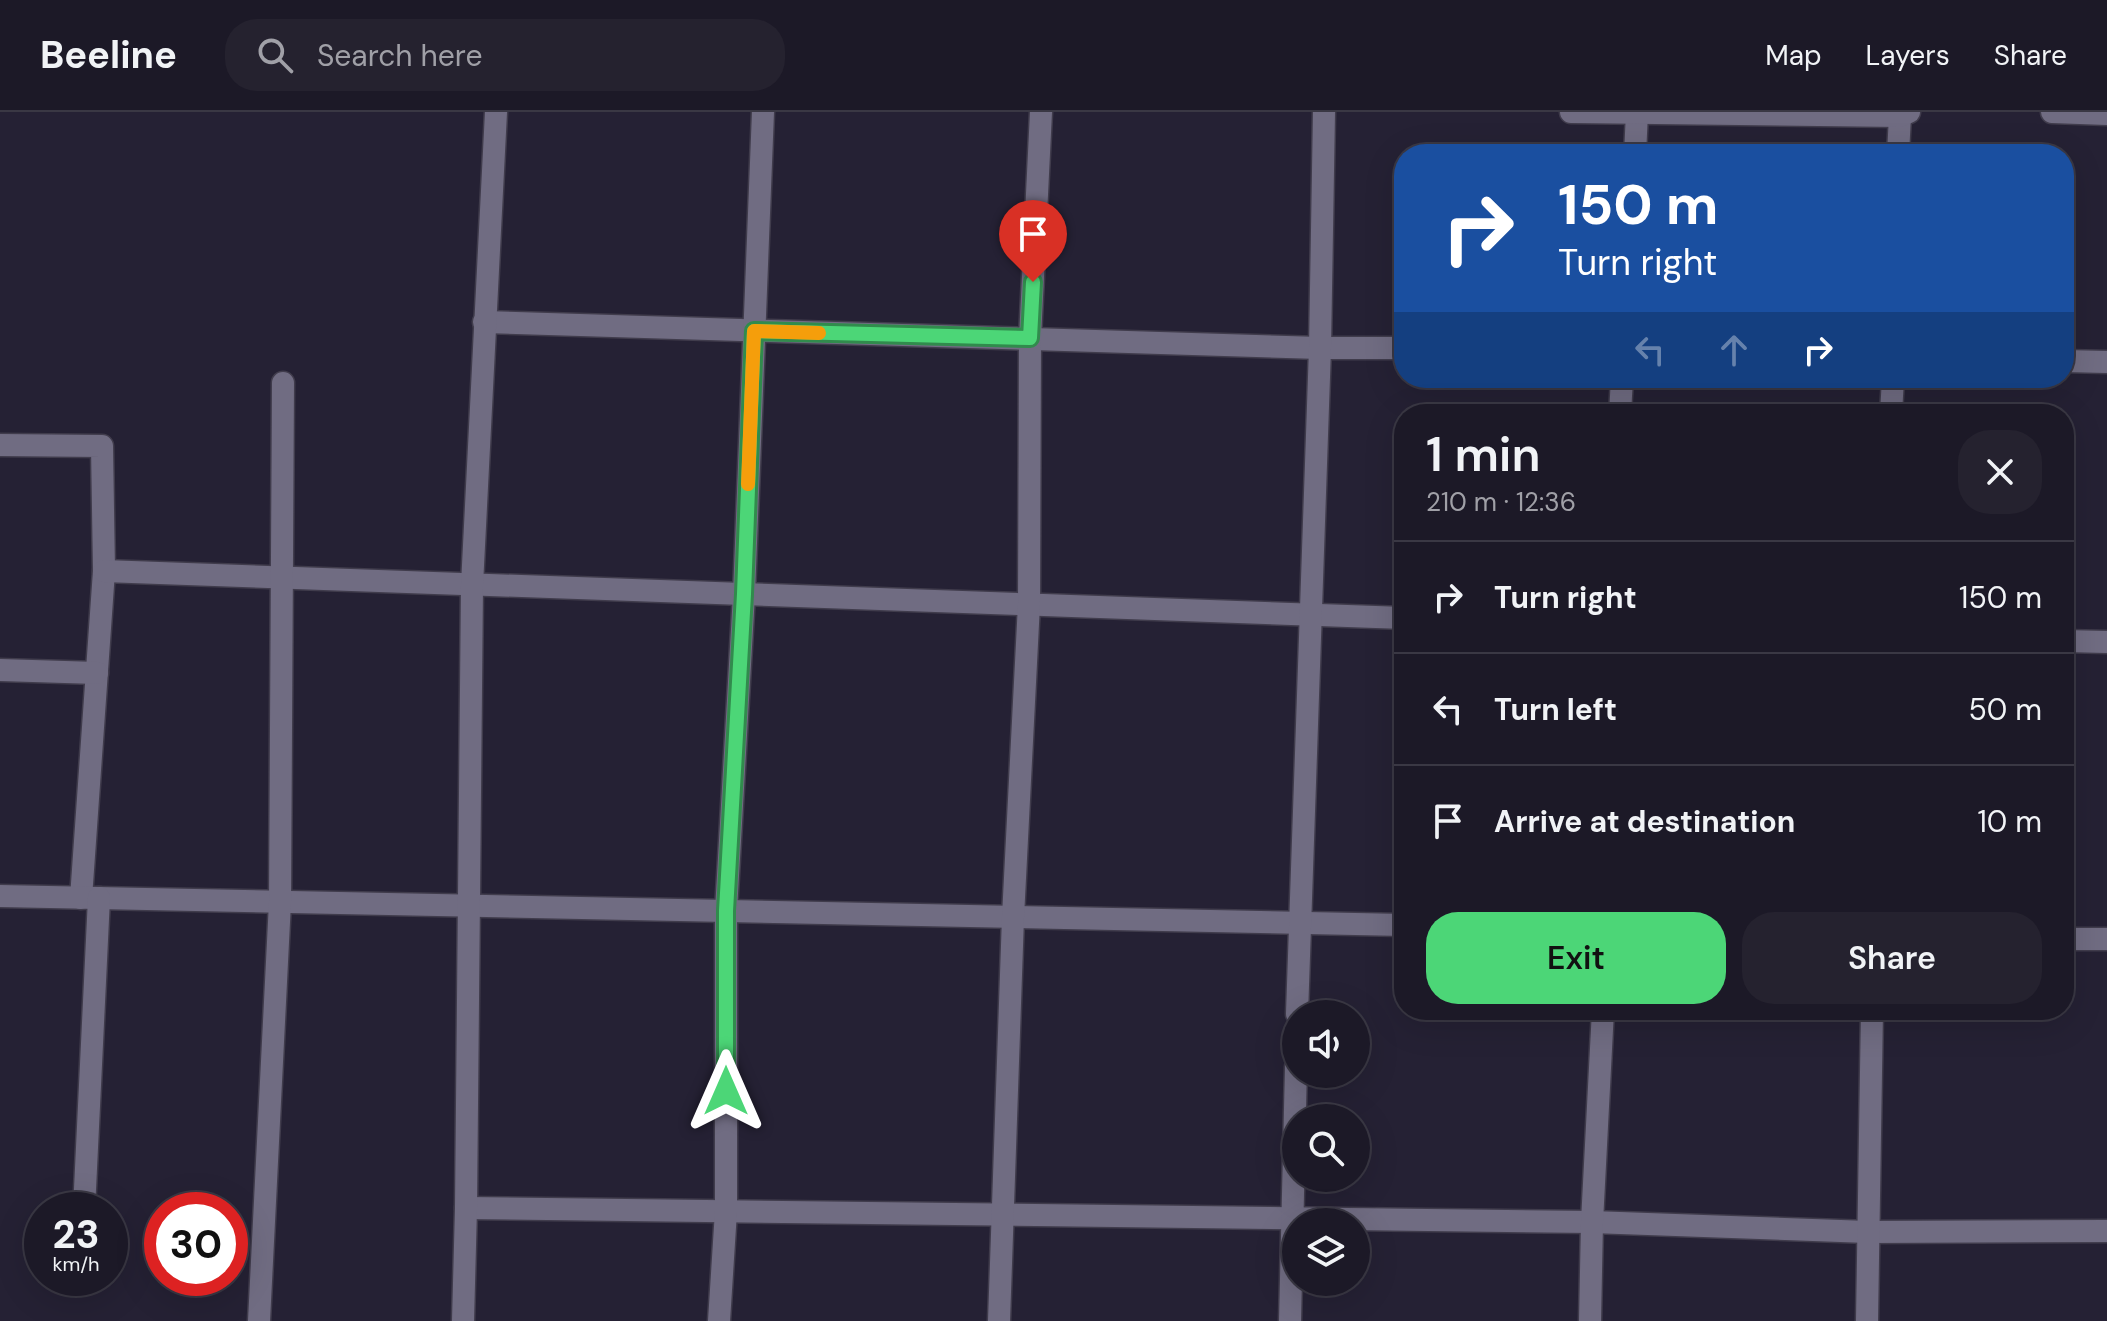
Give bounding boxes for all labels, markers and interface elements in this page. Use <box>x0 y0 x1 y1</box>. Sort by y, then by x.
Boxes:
search box <box>225 19 785 91</box>
text: Beeline <box>40 30 177 80</box>
icon: search <box>253 33 297 77</box>
text: Search here <box>317 36 482 75</box>
text: Map <box>1765 37 1822 74</box>
text: Layers <box>1866 37 1950 74</box>
text: Share <box>1994 37 2067 74</box>
text: 150 m <box>1558 168 1719 241</box>
icon: right <box>1426 176 1530 280</box>
pin <box>999 200 1067 282</box>
icon: arrive <box>1011 212 1055 256</box>
text: Turn right <box>1558 239 1717 286</box>
icon: left <box>1628 328 1672 372</box>
icon: ahead <box>1712 328 1756 372</box>
icon: right <box>1796 328 1840 372</box>
text: 1 min <box>1426 423 1541 486</box>
button: close <box>1958 430 2042 514</box>
text: 210 m · 12:36 <box>1426 485 1576 519</box>
icon: right <box>1426 575 1470 619</box>
text: Turn right <box>1494 578 1637 617</box>
text: 150 m <box>1959 578 2042 617</box>
icon: left <box>1426 687 1470 731</box>
text: Turn left <box>1494 690 1617 729</box>
text: 50 m <box>1968 690 2042 729</box>
icon: arrive <box>1426 799 1470 843</box>
text: Arrive at destination <box>1494 802 1795 841</box>
text: 10 m <box>1977 802 2042 841</box>
button: Exit <box>1426 912 1726 1004</box>
button: Share <box>1742 912 2042 1004</box>
map controls <box>1282 1000 1370 1296</box>
button: sound <box>1282 1000 1370 1088</box>
position arrow <box>684 1049 768 1133</box>
button: search <box>1282 1104 1370 1192</box>
speed limit sign: 30 <box>144 1192 248 1296</box>
text: 23 <box>52 1208 100 1260</box>
button: layers <box>1282 1208 1370 1296</box>
text: km/h <box>52 1251 100 1277</box>

